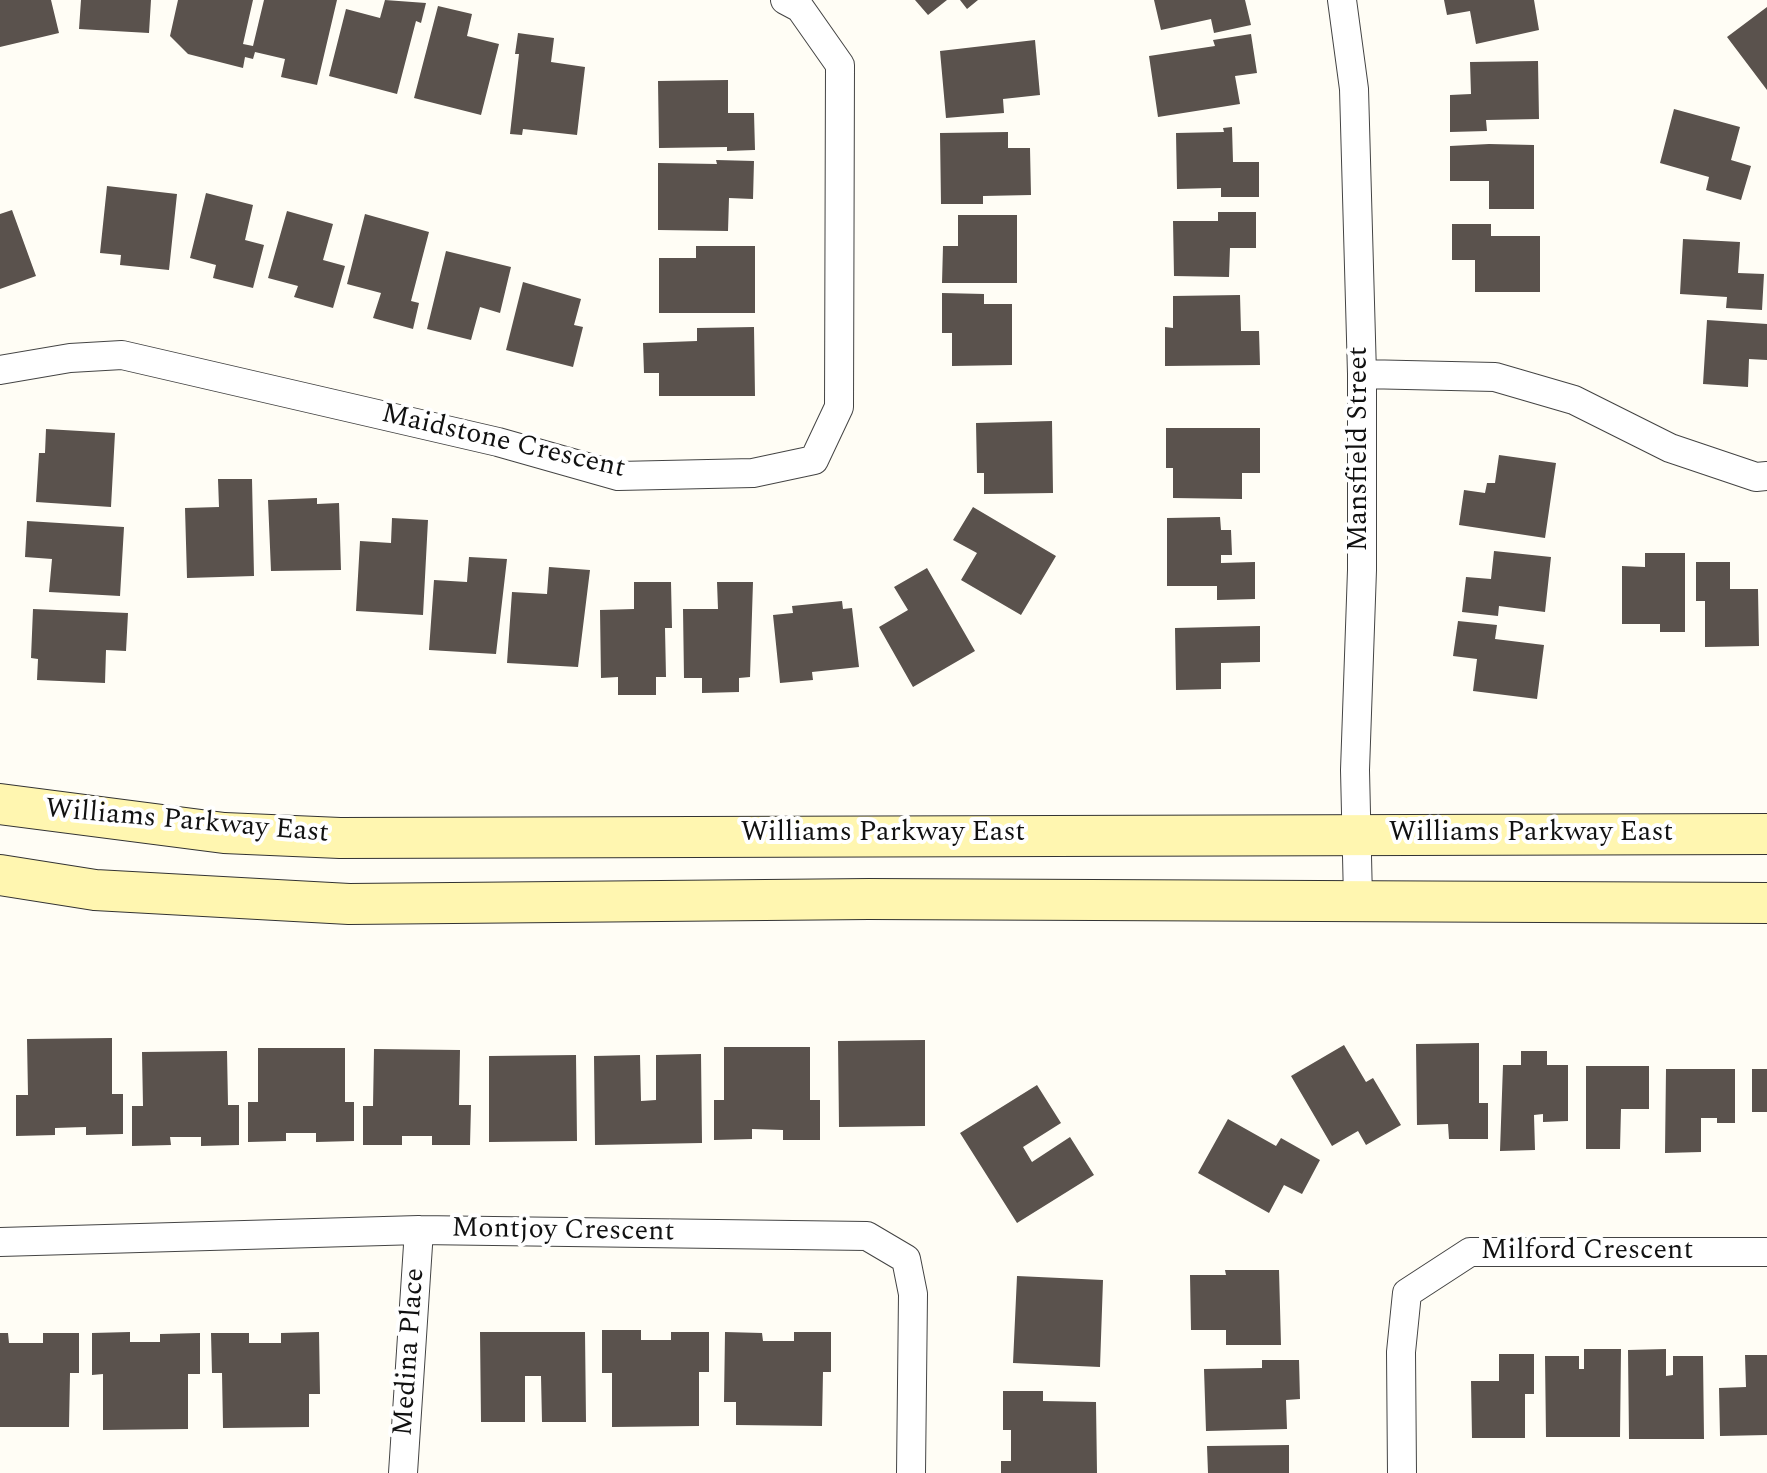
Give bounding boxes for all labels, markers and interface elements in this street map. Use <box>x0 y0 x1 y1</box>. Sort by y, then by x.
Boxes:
street label: Mansfield Street <box>1344 346 1378 552</box>
street label: Maidstone Crescent <box>378 399 628 487</box>
street label: Williams Parkway East <box>44 794 330 852</box>
street label: Williams Parkway East <box>741 818 1025 852</box>
street label: Williams Parkway East <box>1389 818 1673 852</box>
street label: Montjoy Crescent <box>451 1213 675 1251</box>
street label: Milford Crescent <box>1481 1236 1693 1270</box>
street label: Medina Place <box>388 1267 434 1437</box>

